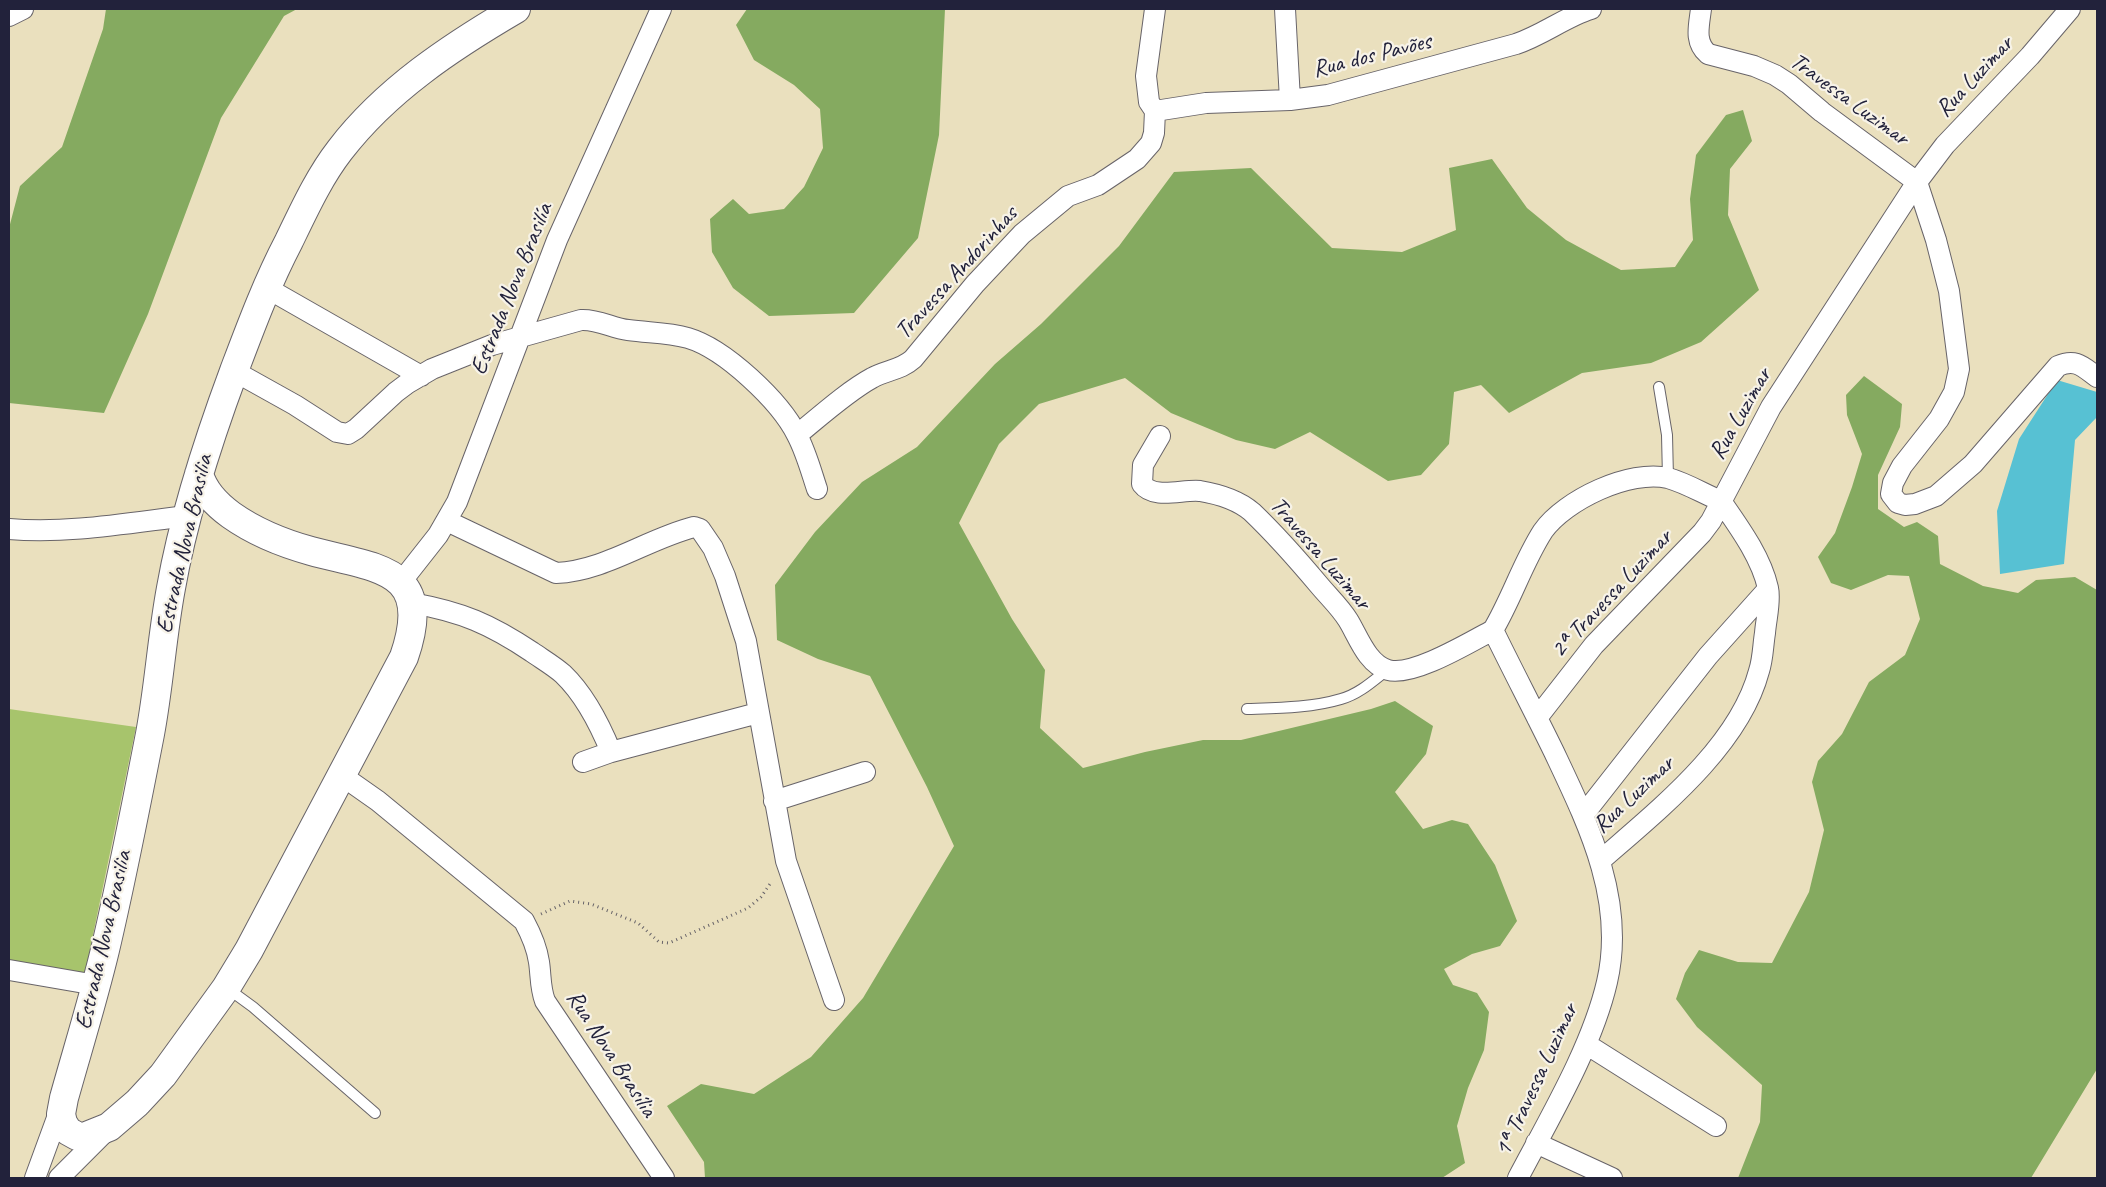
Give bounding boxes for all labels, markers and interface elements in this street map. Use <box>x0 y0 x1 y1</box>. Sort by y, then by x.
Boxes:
street label: Rua dos Pavões <box>1310 27 1434 85</box>
street label: Rua Luzimar <box>1930 30 2020 124</box>
street label: Travessa Luzimar <box>1784 47 1914 153</box>
street label: Estrada Nova Brasilía <box>464 199 560 379</box>
street label: Travessa Andorinhas <box>890 200 1024 346</box>
street label: Rua Luzimar <box>1703 363 1779 465</box>
street label: Estrada Nova Brasilia <box>150 452 220 636</box>
street label: Travessa Luzimar <box>1263 492 1377 616</box>
street label: 2ª Travessa Luzimar <box>1545 524 1679 664</box>
street label: Rua Luzimar <box>1587 750 1681 840</box>
street label: Estrada Nova Brasilia <box>69 848 139 1032</box>
street label: Rua Nova Brasília <box>559 985 663 1123</box>
street label: 1ª Travessa Luzimar <box>1489 999 1585 1161</box>

